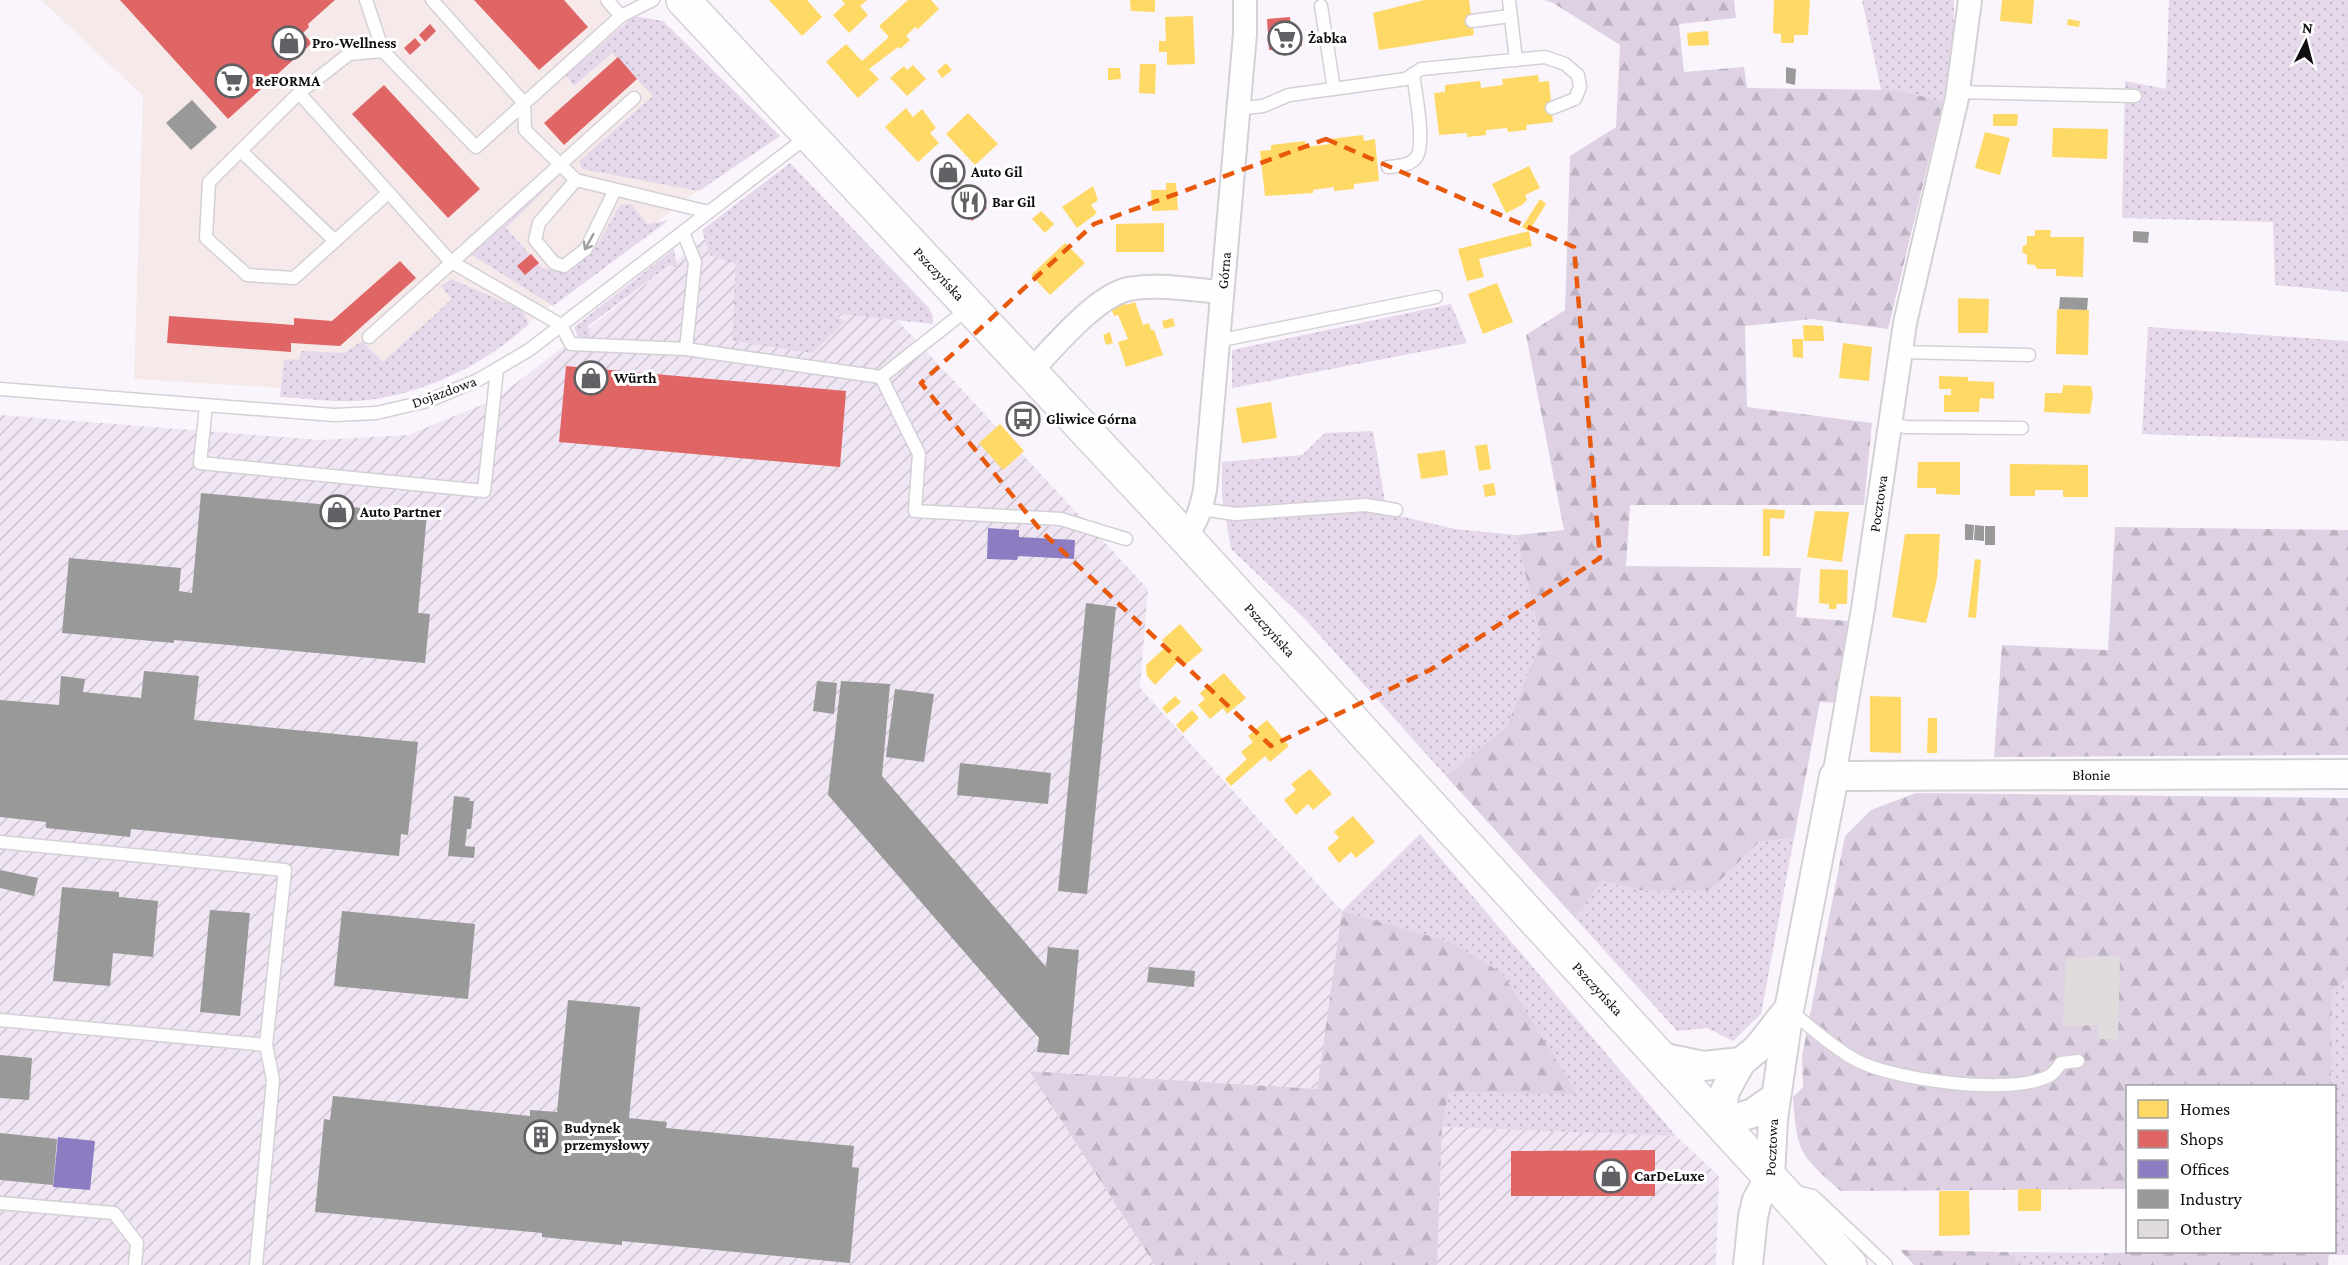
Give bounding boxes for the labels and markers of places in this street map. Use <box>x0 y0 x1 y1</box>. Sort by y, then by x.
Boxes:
supermarket icon: Żabka <box>1267 20 1303 56</box>
shop icon: Pro-Wellness <box>271 25 307 61</box>
place label: Żabka <box>1308 30 1348 46</box>
place label: Pro-Wellness <box>312 35 396 51</box>
supermarket icon: ReFORMA <box>214 63 250 99</box>
place label: ReFORMA <box>255 73 321 89</box>
shop icon: Auto Gil <box>930 154 966 190</box>
place label: Auto Gil <box>970 164 1023 180</box>
restaurant icon: Bar Gil <box>951 184 987 220</box>
place label: Bar Gil <box>992 194 1036 210</box>
shop icon: Würth <box>573 360 609 396</box>
place label: Würth <box>613 370 657 386</box>
bus stop icon: Gliwice Górna <box>1005 401 1041 437</box>
place label: Gliwice Górna <box>1046 411 1137 427</box>
shop icon: Auto Partner <box>319 494 355 530</box>
place label: Auto Partner <box>359 504 442 520</box>
building icon: Budynek przemysłowy <box>523 1119 559 1155</box>
place label: Budynek przemysłowy <box>564 1120 650 1153</box>
shop icon: CarDeLuxe <box>1593 1158 1629 1194</box>
place label: CarDeLuxe <box>1634 1168 1704 1184</box>

